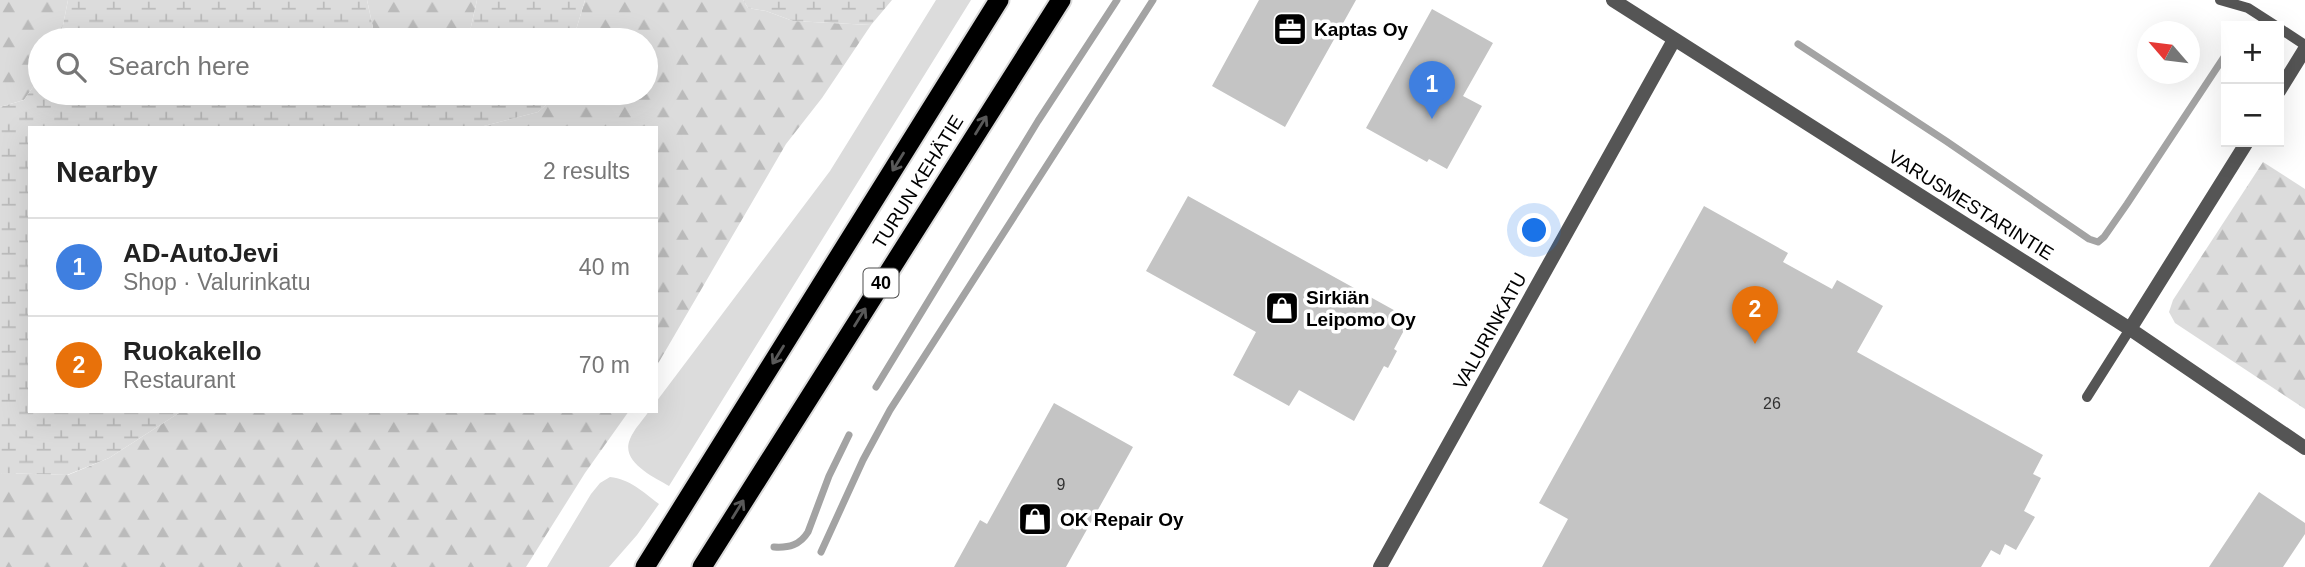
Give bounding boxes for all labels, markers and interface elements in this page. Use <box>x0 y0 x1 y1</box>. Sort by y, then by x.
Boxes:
office icon: Kaptas Oy <box>1271 10 1309 48</box>
place label: Kaptas Oy <box>1314 19 1408 40</box>
north arrow <box>2137 21 2200 84</box>
map controls <box>2221 21 2284 147</box>
button: + <box>2221 21 2284 84</box>
search box <box>28 28 658 105</box>
icon: search <box>52 48 90 86</box>
text: Search here <box>108 51 250 81</box>
pin: 1 <box>1409 61 1455 119</box>
button: − <box>2221 84 2284 147</box>
street label: TURUN KEHÄTIE <box>869 112 967 252</box>
one-way arrow <box>975 115 989 135</box>
street label: VARUSMESTARINTIE <box>1885 146 2057 264</box>
one-way arrow <box>891 151 905 171</box>
text: Nearby <box>56 155 158 188</box>
text: 2 results <box>543 158 630 184</box>
your location <box>1517 213 1551 247</box>
text: AD-AutoJevi <box>123 238 279 268</box>
text: 1 <box>73 254 85 280</box>
text: 40 m <box>579 254 630 280</box>
road number: 40 <box>864 268 898 298</box>
text: Shop · Valurinkatu <box>123 269 311 295</box>
street label: VALURINKATU <box>1449 269 1531 393</box>
pin: 2 <box>1732 286 1778 344</box>
place label: Sirkiän Leipomo Oy <box>1306 287 1416 330</box>
shop icon: Sirkiän Leipomo Oy <box>1263 289 1301 327</box>
one-way arrow <box>853 307 867 327</box>
text: Ruokakello <box>123 336 262 366</box>
one-way arrow <box>770 344 784 364</box>
text: 2 <box>73 352 85 378</box>
text: 70 m <box>579 352 630 378</box>
text: Restaurant <box>123 367 236 393</box>
house number: 26 <box>1763 395 1781 412</box>
house number: 9 <box>1057 476 1066 493</box>
one-way arrow <box>731 499 745 519</box>
shop icon: OK Repair Oy <box>1016 500 1054 538</box>
place label: OK Repair Oy <box>1060 509 1184 530</box>

